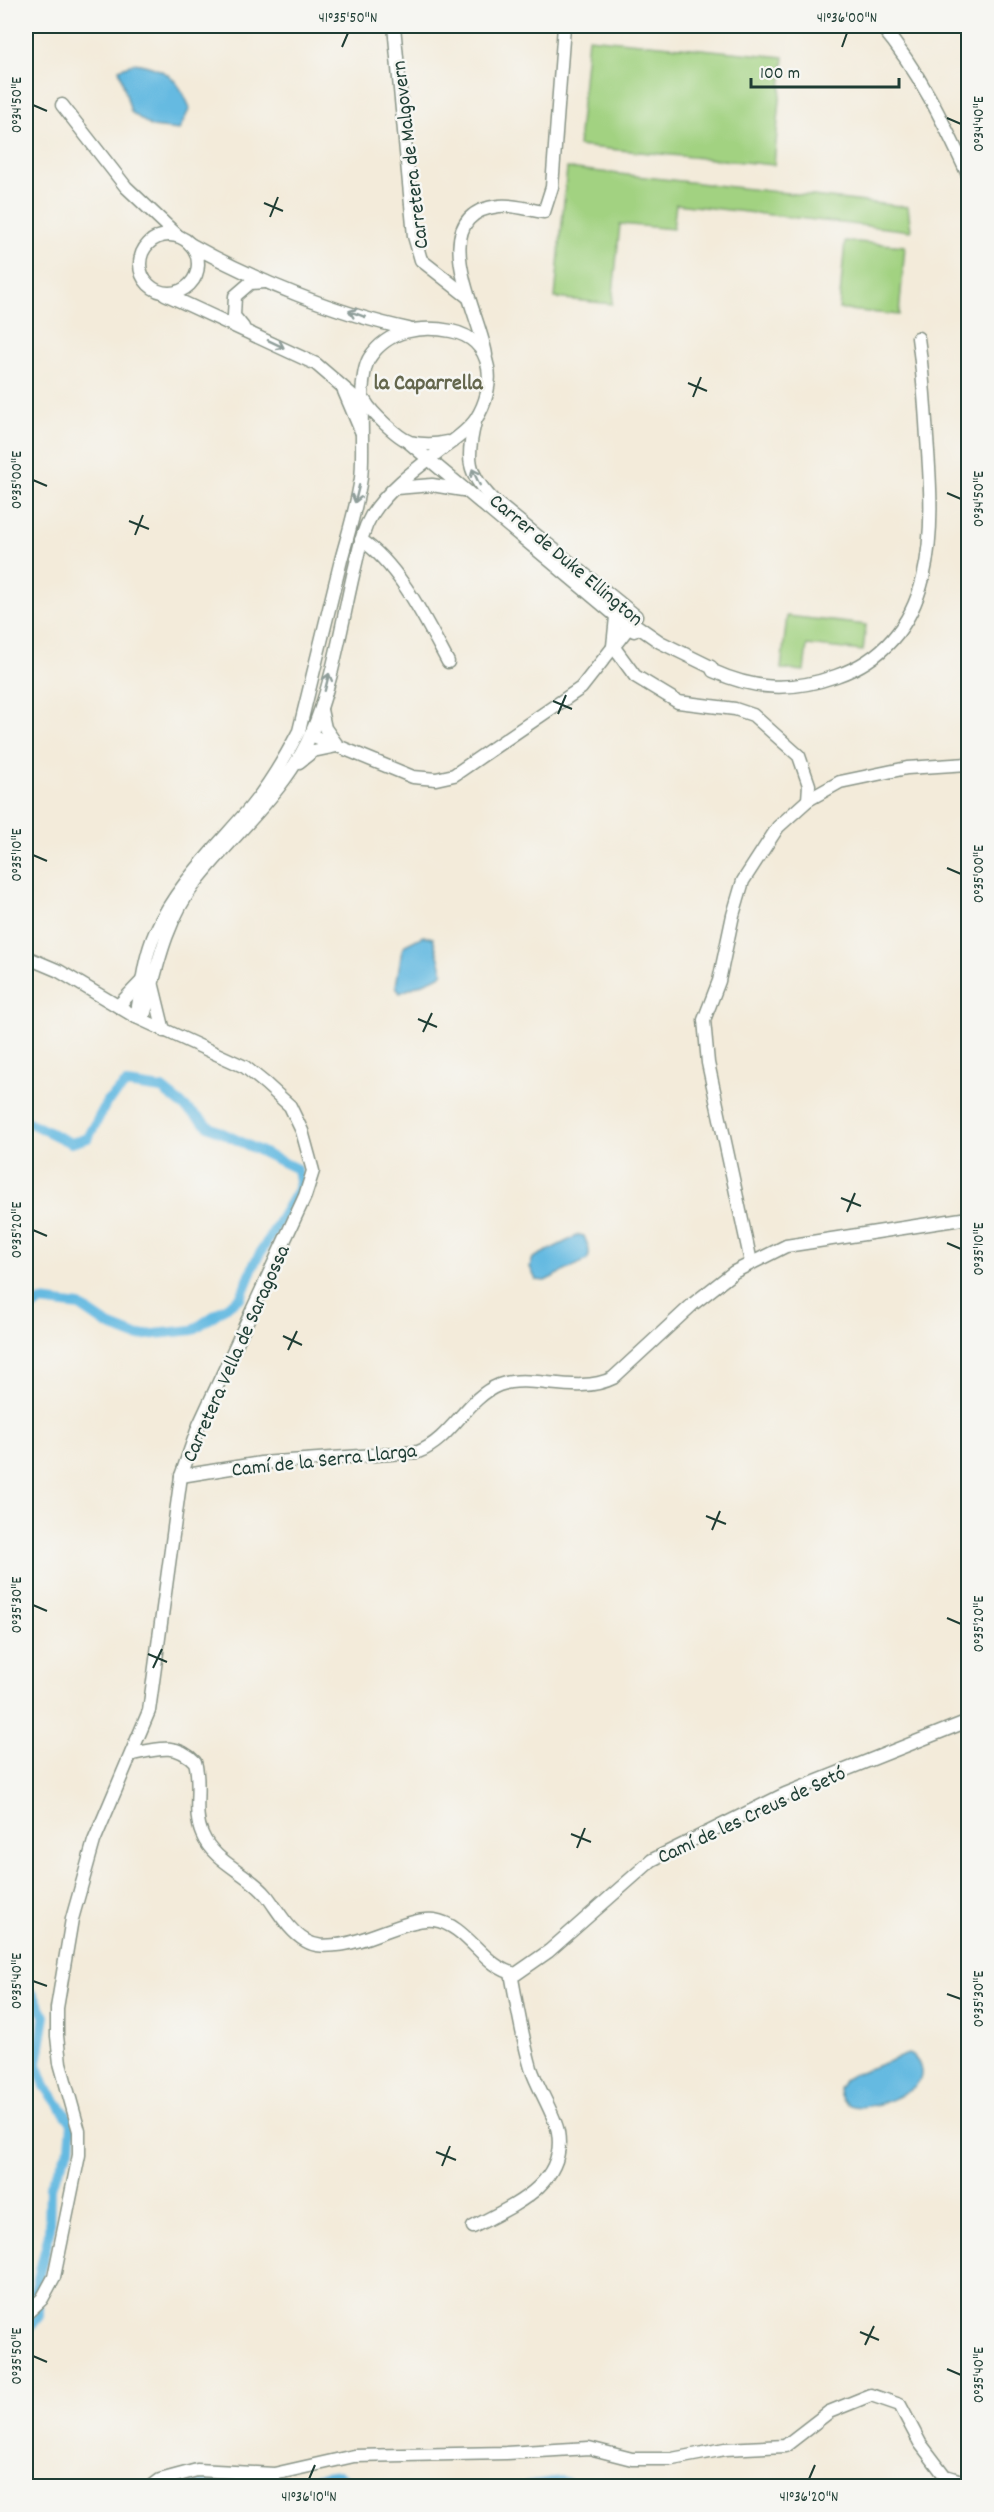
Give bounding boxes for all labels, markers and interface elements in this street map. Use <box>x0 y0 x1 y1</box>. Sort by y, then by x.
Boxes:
text: 41°35'50"N <box>319 8 377 30</box>
text: 41°36'00"N <box>817 8 877 30</box>
scale bar <box>751 51 900 89</box>
street label: Carretera de Malgovern <box>386 59 438 251</box>
text: 100 m <box>760 62 800 87</box>
text: 0°34'50"E <box>7 77 29 133</box>
text: 0°34'40"E <box>969 96 991 152</box>
one-way arrow <box>348 308 367 319</box>
one-way arrow <box>266 338 284 350</box>
district label: la Caparrella <box>373 369 483 400</box>
text: 0°35'00"E <box>7 451 29 509</box>
one-way arrow <box>469 469 481 487</box>
text: 0°34'50"E <box>969 471 991 527</box>
one-way arrow <box>351 485 363 504</box>
street label: Carrer de Duke Ellington <box>481 488 649 635</box>
one-way arrow <box>322 673 334 692</box>
text: 0°35'10"E <box>7 828 29 882</box>
text: 0°35'00"E <box>969 845 991 903</box>
text: 0°35'20"E <box>7 1202 29 1258</box>
text: 0°35'10"E <box>969 1222 991 1276</box>
street label: Carretera Vella de Saragossa <box>176 1240 300 1468</box>
street label: Camí de la Serra Llarga <box>230 1437 419 1487</box>
text: 0°35'30"E <box>7 1577 29 1633</box>
text: 0°35'20"E <box>969 1596 991 1652</box>
street label: Camí de les Creus de Setó <box>653 1760 851 1874</box>
text: 0°35'40"E <box>7 1953 29 2009</box>
text: 0°35'30"E <box>969 1971 991 2027</box>
text: 0°35'50"E <box>7 2327 29 2384</box>
text: 0°35'40"E <box>969 2347 991 2403</box>
text: 41°36'10"N <box>281 2487 337 2509</box>
text: 41°36'20"N <box>780 2487 838 2509</box>

